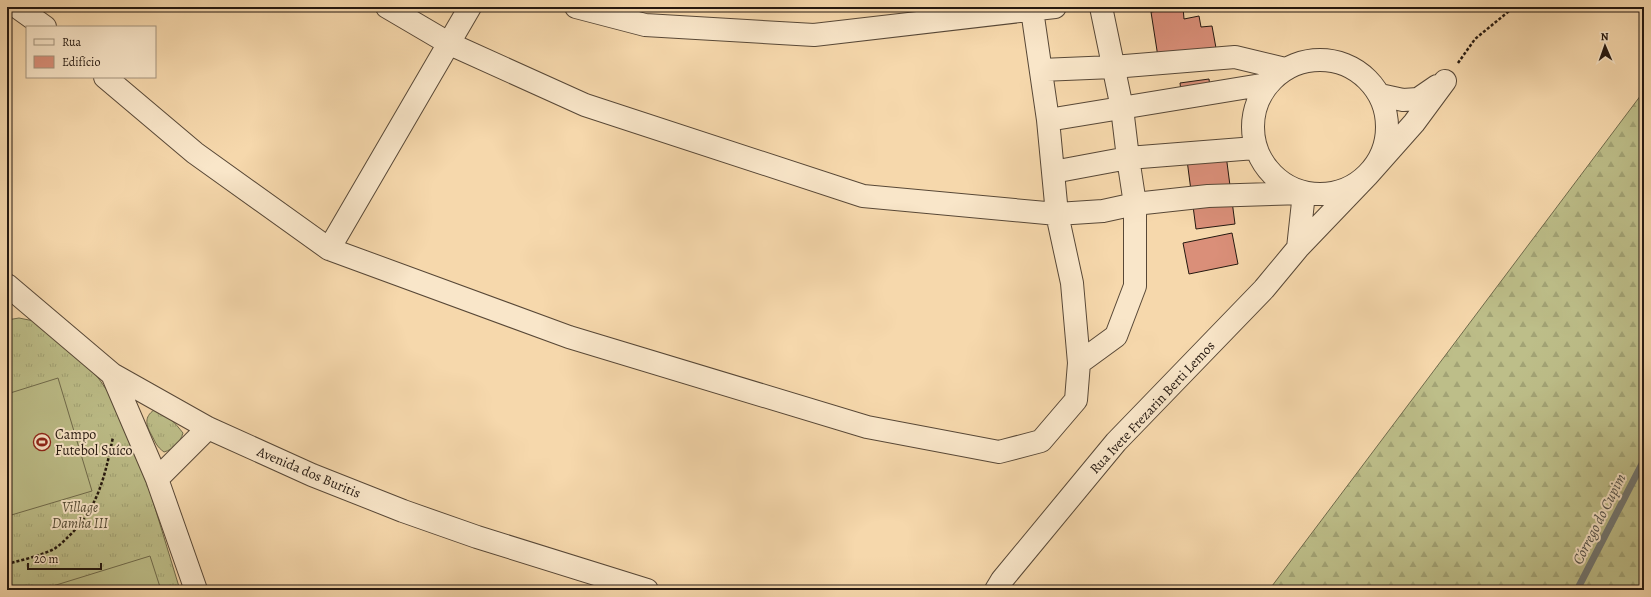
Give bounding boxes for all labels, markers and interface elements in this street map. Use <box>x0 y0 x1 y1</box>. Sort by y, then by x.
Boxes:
legend <box>26 26 156 78</box>
north arrow <box>1585 26 1625 66</box>
text: N <box>1600 29 1609 44</box>
text: Rua <box>62 34 81 50</box>
text: Edifício <box>62 54 100 70</box>
street label: Rua Ivete Frezarin Berti Lemos <box>1086 337 1219 478</box>
place label: Campo Futebol Suíco <box>55 425 133 460</box>
sports icon: Campo Futebol Suíco <box>32 432 52 452</box>
street label: Avenida dos Buritis <box>253 442 364 503</box>
water label: Córrego do Cupim <box>1568 470 1630 568</box>
park label: Village Damha III <box>52 498 108 533</box>
scale bar <box>28 545 101 571</box>
text: 20 m <box>34 551 58 567</box>

